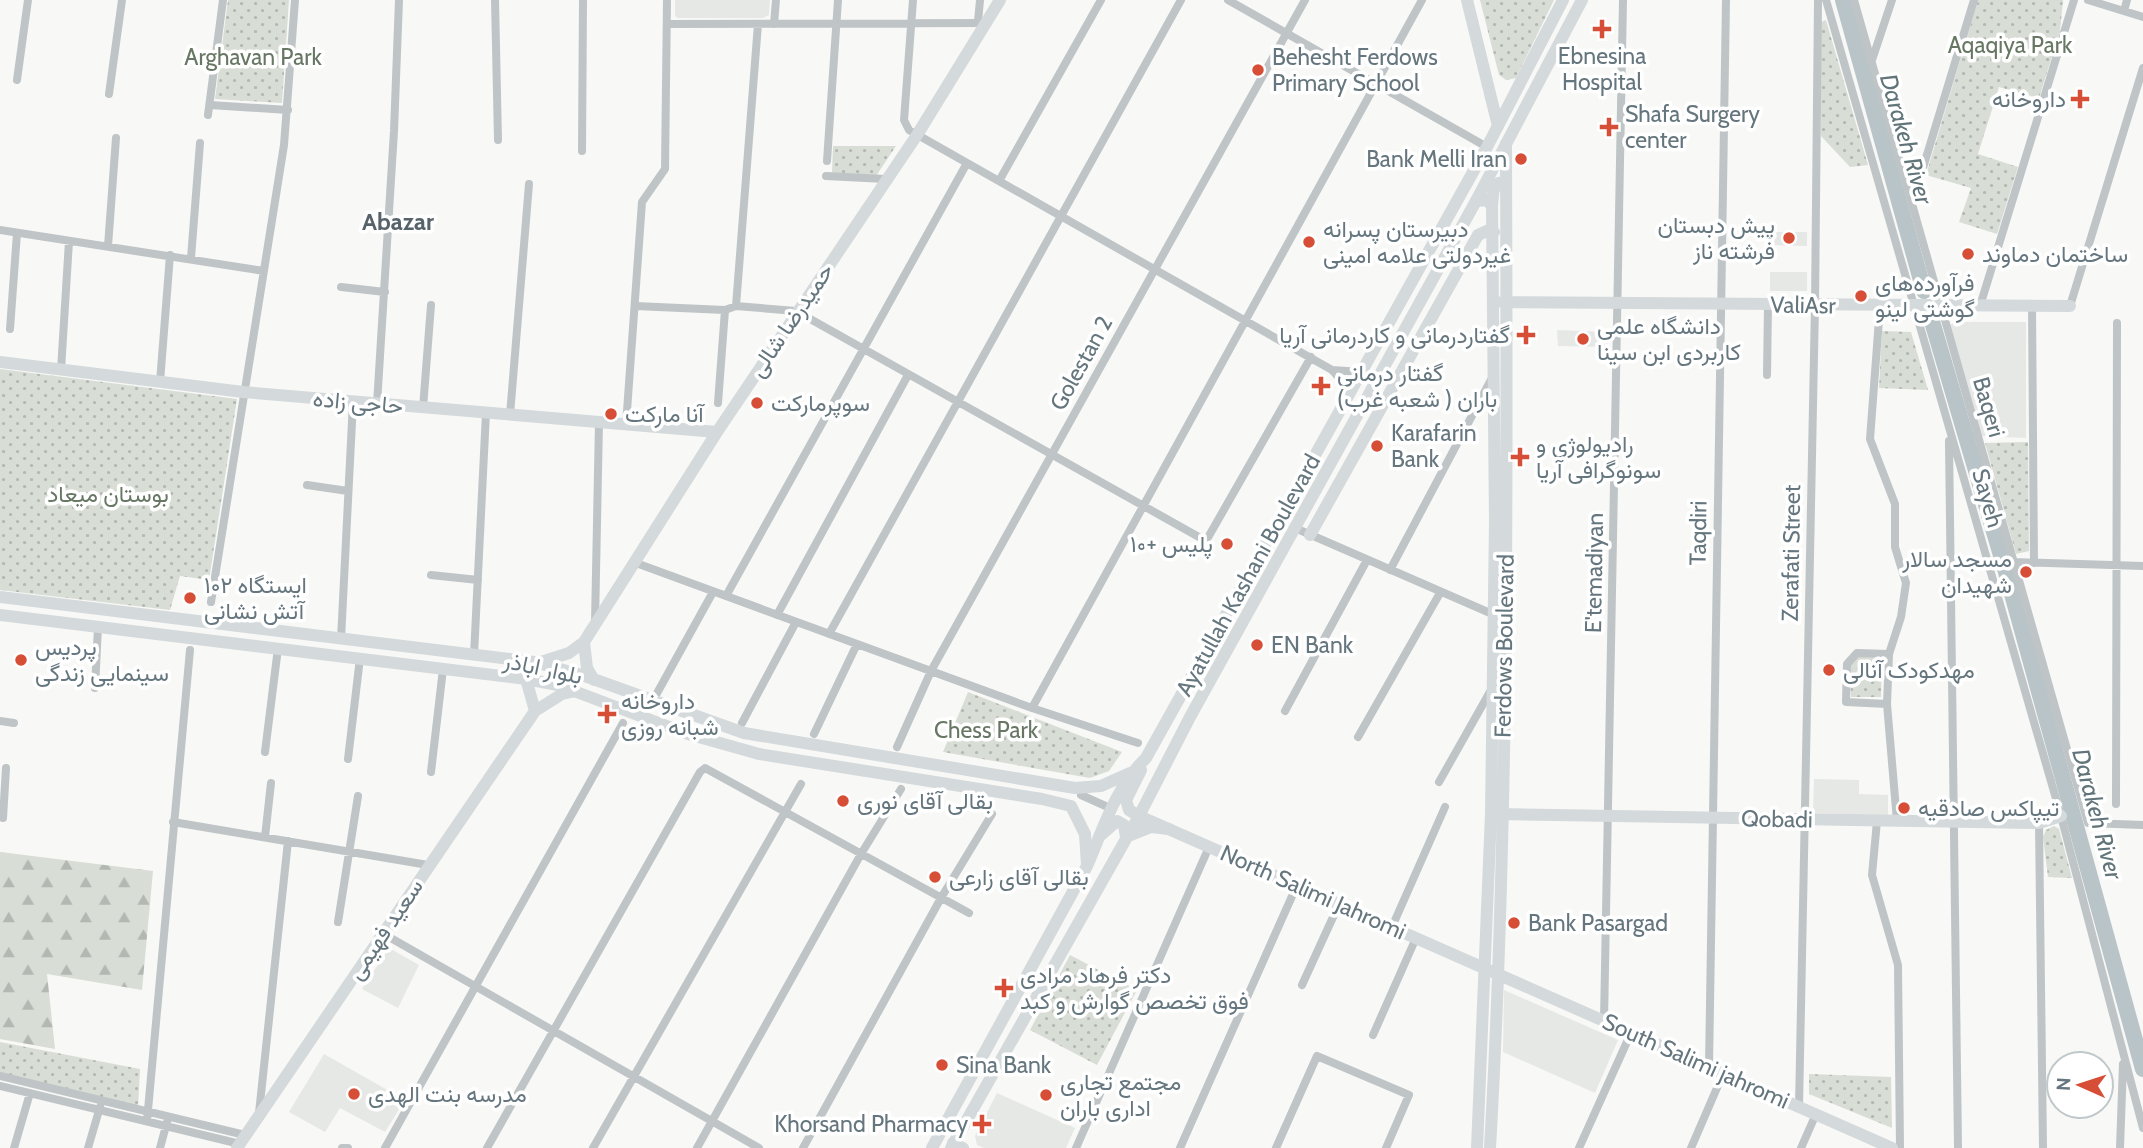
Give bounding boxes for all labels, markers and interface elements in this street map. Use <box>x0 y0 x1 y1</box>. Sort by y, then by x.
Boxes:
marker: Ebnesina Hospital <box>1592 19 1612 39</box>
park label: Aqaqiya Park <box>1948 31 2073 59</box>
place label: Ebnesina Hospital <box>1558 42 1646 96</box>
park label: Arghavan Park <box>184 43 322 71</box>
place label: Behesht Ferdows Primary School <box>1272 43 1438 97</box>
marker: Behesht Ferdows Primary School <box>1250 62 1266 78</box>
water label: Darakeh River <box>1874 70 1939 209</box>
place label: داروخانه <box>1992 85 2066 114</box>
marker: داروخانه <box>2072 91 2088 107</box>
place label: Shafa Surgery center <box>1625 100 1760 154</box>
marker: Shafa Surgery center <box>1599 117 1619 137</box>
place label: Bank Melli Iran <box>1366 145 1507 173</box>
marker: Bank Melli Iran <box>1513 151 1529 167</box>
district label: Abazar <box>362 207 434 236</box>
place label: پیش دبستان فرشته ناز <box>1657 211 1775 266</box>
place label: دبیرستان پسرانه غیردولتی علامه امینی <box>1323 215 1511 270</box>
marker: پیش دبستان فرشته ناز <box>1781 230 1797 246</box>
marker: دبیرستان پسرانه غیردولتی علامه امینی <box>1301 234 1317 250</box>
place label: ساختمان دماوند <box>1982 240 2128 268</box>
marker: ساختمان دماوند <box>1960 246 1976 262</box>
street label: حمیدرضا شالی <box>743 258 840 383</box>
place label: فرآورده‌های گوشتی لینو <box>1875 269 1975 324</box>
marker: فرآورده‌های گوشتی لینو <box>1853 288 1869 304</box>
street label: ValiAsr <box>1770 290 1837 320</box>
street label: Golestan 2 <box>1044 311 1118 415</box>
place label: دانشگاه علمی کاربردی ابن سینا <box>1597 312 1741 367</box>
place label: گفتاردرمانی و کاردرمانی آریا <box>1279 321 1510 350</box>
marker: گفتاردرمانی و کاردرمانی آریا <box>1516 325 1536 345</box>
marker: دانشگاه علمی کاربردی ابن سینا <box>1575 331 1591 347</box>
place label: گفتار درمانی باران ( شعبه غرب) <box>1337 359 1497 414</box>
street label: Baqeri <box>1967 374 2011 440</box>
marker: گفتار درمانی باران ( شعبه غرب) <box>1311 376 1331 396</box>
street label: حاجی زاده <box>312 384 404 421</box>
place label: سوپرمارکت <box>771 389 870 419</box>
marker: سوپرمارکت <box>749 395 765 411</box>
place label: آنا مارکت <box>625 400 705 429</box>
marker: آنا مارکت <box>603 406 619 422</box>
place label: Karafarin Bank <box>1391 419 1477 473</box>
place label: رادیولوژی و سونوگرافی آریا <box>1536 430 1661 485</box>
marker: Karafarin Bank <box>1369 438 1385 454</box>
marker: رادیولوژی و سونوگرافی آریا <box>1510 447 1530 467</box>
street label: Ayatullah Kashani Boulevard <box>1170 449 1326 701</box>
street label: Sayeh <box>1966 465 2010 531</box>
park label: بوستان میعاد <box>47 480 169 509</box>
street label: Zerafati Street <box>1776 484 1806 622</box>
street label: Taqdiri <box>1683 501 1713 565</box>
street label: E'temadiyan <box>1579 513 1609 633</box>
place label: پلیس +۱۰ <box>1130 530 1213 560</box>
marker: پلیس +۱۰ <box>1219 536 1235 552</box>
place label: مسجد سالار شهیدان <box>1901 545 2012 600</box>
street label: Ferdows Boulevard <box>1488 554 1520 738</box>
marker: مسجد سالار شهیدان <box>2018 564 2034 580</box>
place label: ایستگاه ۱۰۲ آتش نشانی <box>204 571 307 625</box>
marker: ایستگاه ۱۰۲ آتش نشانی <box>182 590 198 606</box>
place label: EN Bank <box>1271 631 1354 659</box>
place label: پردیس سینمایی زندگی <box>35 633 169 688</box>
marker: EN Bank <box>1249 637 1265 653</box>
street label: بلوار اباذر <box>500 646 585 691</box>
marker: پردیس سینمایی زندگی <box>13 652 29 668</box>
place label: مهدکودک آنالی <box>1843 656 1975 685</box>
marker: مهدکودک آنالی <box>1821 662 1837 678</box>
place label: داروخانه شبانه روزی <box>621 687 719 742</box>
marker: داروخانه شبانه روزی <box>599 706 615 722</box>
park label: Chess Park <box>934 716 1039 744</box>
water label: Darakeh River <box>2066 745 2129 884</box>
place label: بقالی آقای نوری <box>857 787 993 816</box>
marker: بقالی آقای نوری <box>835 793 851 809</box>
place label: تیپاکس صادقیه <box>1918 794 2059 824</box>
marker: تیپاکس صادقیه <box>1896 800 1912 816</box>
street label: Qobadi <box>1741 804 1813 834</box>
street label: North Salimi Jahromi <box>1216 839 1410 945</box>
place label: بقالی آقای زارعی <box>949 863 1089 892</box>
marker: بقالی آقای زارعی <box>927 869 943 885</box>
street label: سعید فهیمی <box>341 873 430 985</box>
place label: Bank Pasargad <box>1528 909 1668 937</box>
marker: Bank Pasargad <box>1506 915 1522 931</box>
place label: دکتر فرهاد مرادی فوق تخصص گوارش و کبد <box>1020 961 1249 1016</box>
marker: دکتر فرهاد مرادی فوق تخصص گوارش و کبد <box>994 978 1014 998</box>
street label: South Salimi jahromi <box>1598 1007 1794 1115</box>
north arrow <box>2045 1050 2115 1120</box>
place label: Sina Bank <box>956 1051 1052 1079</box>
marker: Sina Bank <box>934 1057 950 1073</box>
place label: مجتمع تجاری اداری باران <box>1060 1068 1181 1123</box>
text: N <box>2052 1077 2075 1091</box>
place label: مدرسه بنت الهدی <box>368 1080 527 1109</box>
marker: مدرسه بنت الهدی <box>346 1086 362 1102</box>
marker: مجتمع تجاری اداری باران <box>1038 1087 1054 1103</box>
place label: Khorsand Pharmacy <box>774 1110 968 1138</box>
marker: Khorsand Pharmacy <box>974 1116 990 1132</box>

